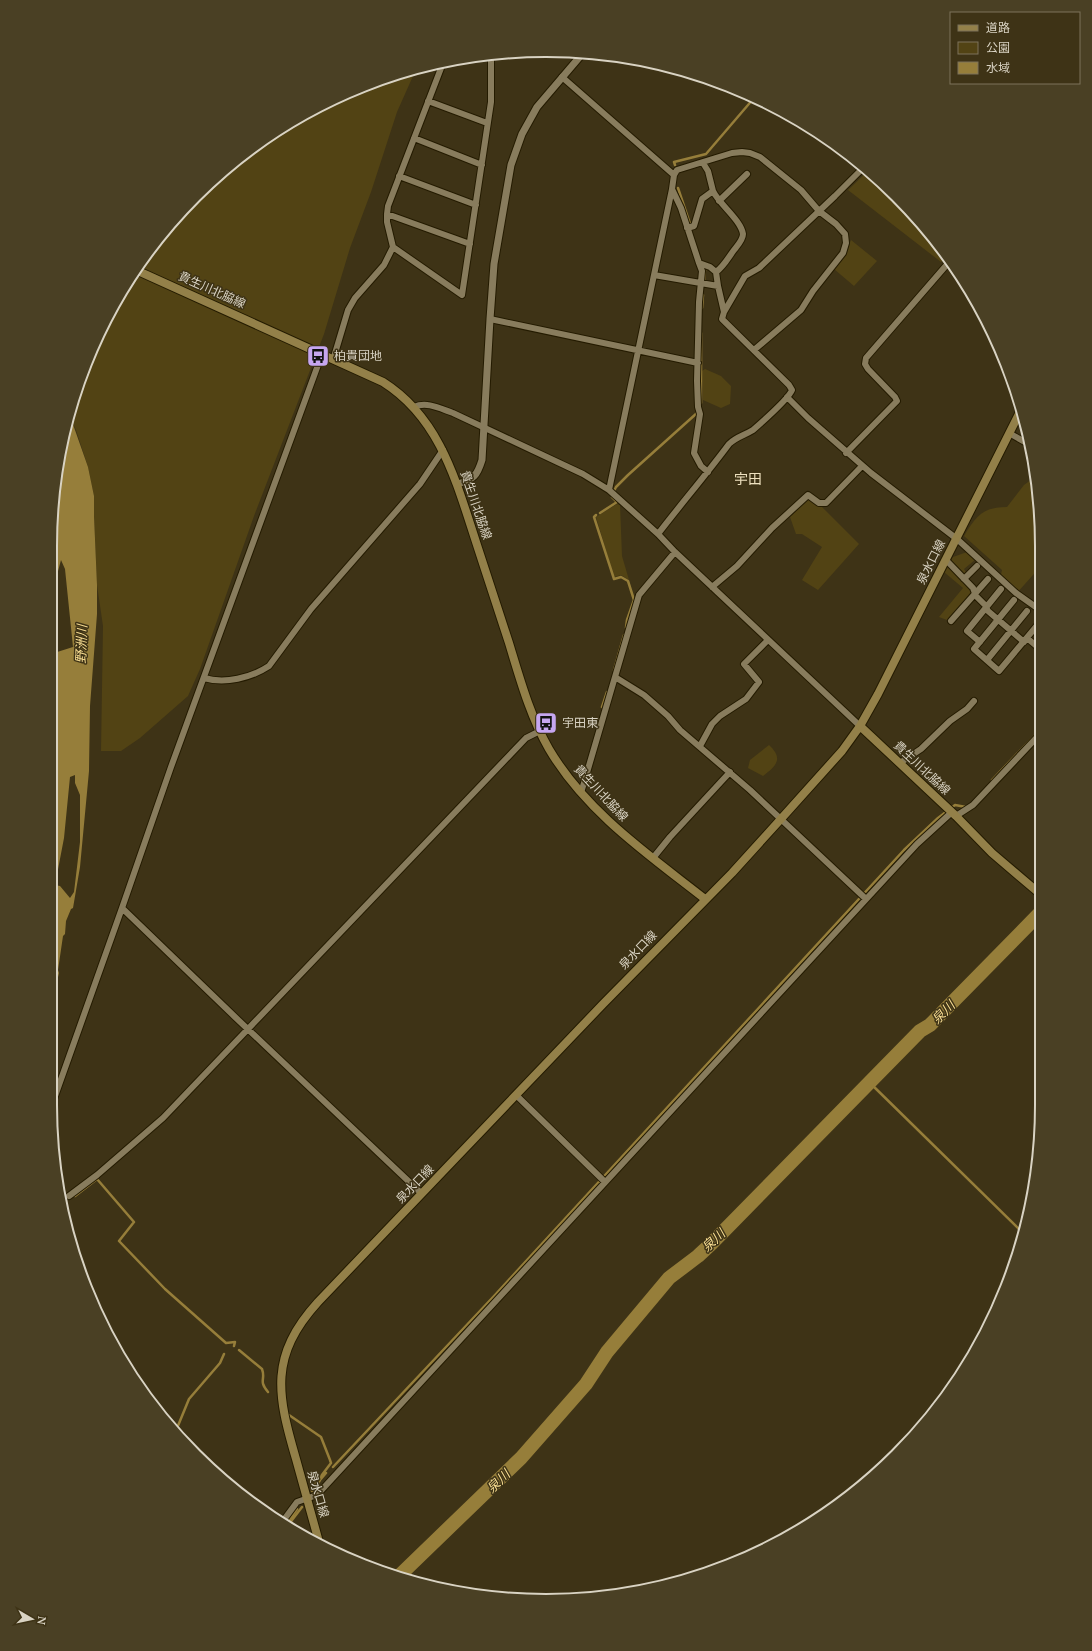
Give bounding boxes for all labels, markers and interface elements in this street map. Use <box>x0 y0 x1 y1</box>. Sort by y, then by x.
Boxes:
legend <box>950 12 1080 84</box>
text: 道路 <box>986 20 1010 35</box>
text: 公園 <box>986 40 1010 55</box>
text: 水域 <box>986 60 1010 75</box>
street label: 貴生川北脇線 <box>176 268 248 311</box>
bus stop icon: 柏貴団地 <box>305 343 331 369</box>
place label: 柏貴団地 <box>334 348 382 363</box>
street label: 貴生川北脇線 <box>458 468 495 541</box>
district label: 宇田 <box>734 469 762 488</box>
street label: 泉水口線 <box>913 537 948 587</box>
water label: 野洲川 <box>71 622 91 664</box>
bus stop icon: 宇田東 <box>533 710 559 736</box>
place label: 宇田東 <box>562 715 598 730</box>
street label: 貴生川北脇線 <box>891 738 954 798</box>
street label: 貴生川北脇線 <box>571 761 631 824</box>
street label: 泉水口線 <box>616 927 660 972</box>
water label: 泉川 <box>927 995 960 1028</box>
street label: 泉水口線 <box>393 1161 437 1206</box>
water label: 泉川 <box>697 1223 730 1255</box>
water label: 泉川 <box>482 1464 515 1497</box>
street label: 泉水口線 <box>305 1469 332 1519</box>
north arrow <box>12 1599 52 1639</box>
text: N <box>34 1615 49 1626</box>

